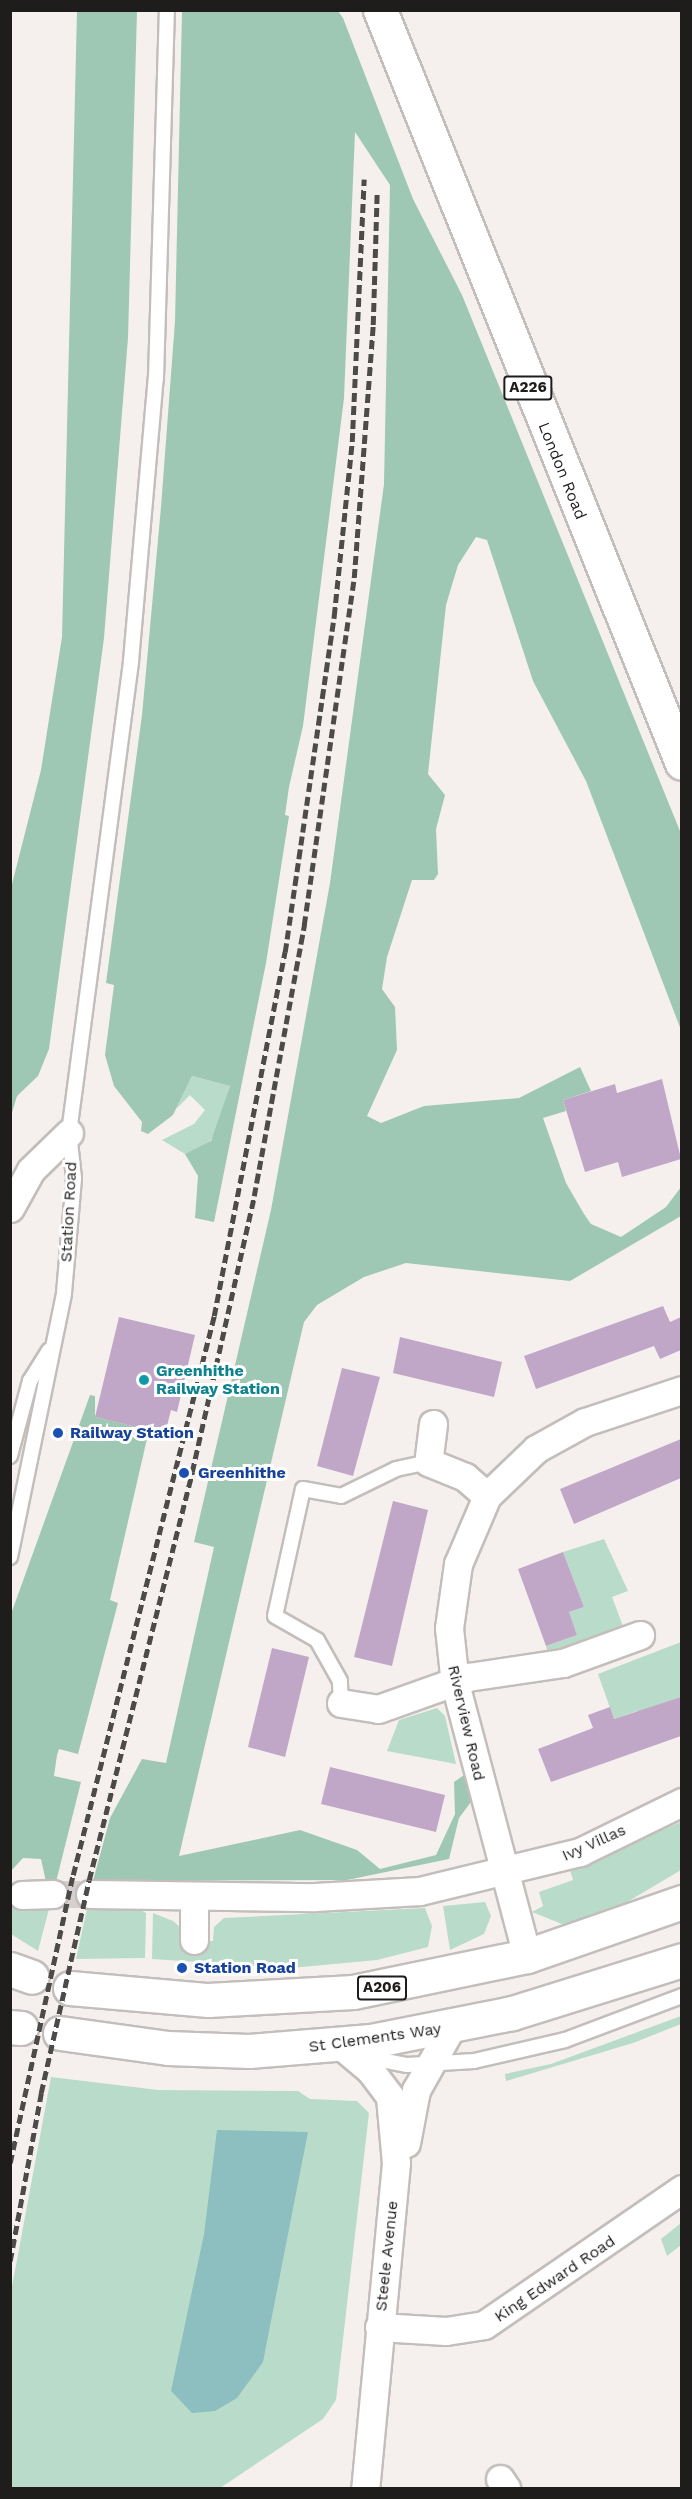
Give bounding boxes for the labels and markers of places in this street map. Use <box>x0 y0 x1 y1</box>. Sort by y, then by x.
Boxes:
place label: Greenhithe Railway Station <box>156 1361 280 1399</box>
marker: Greenhithe Railway Station <box>137 1373 151 1387</box>
place label: Railway Station <box>70 1423 194 1443</box>
marker: Railway Station <box>51 1426 65 1440</box>
place label: Greenhithe <box>198 1463 286 1483</box>
marker: Greenhithe <box>175 1464 193 1482</box>
place label: Station Road <box>194 1958 296 1978</box>
marker: Station Road <box>175 1961 189 1975</box>

